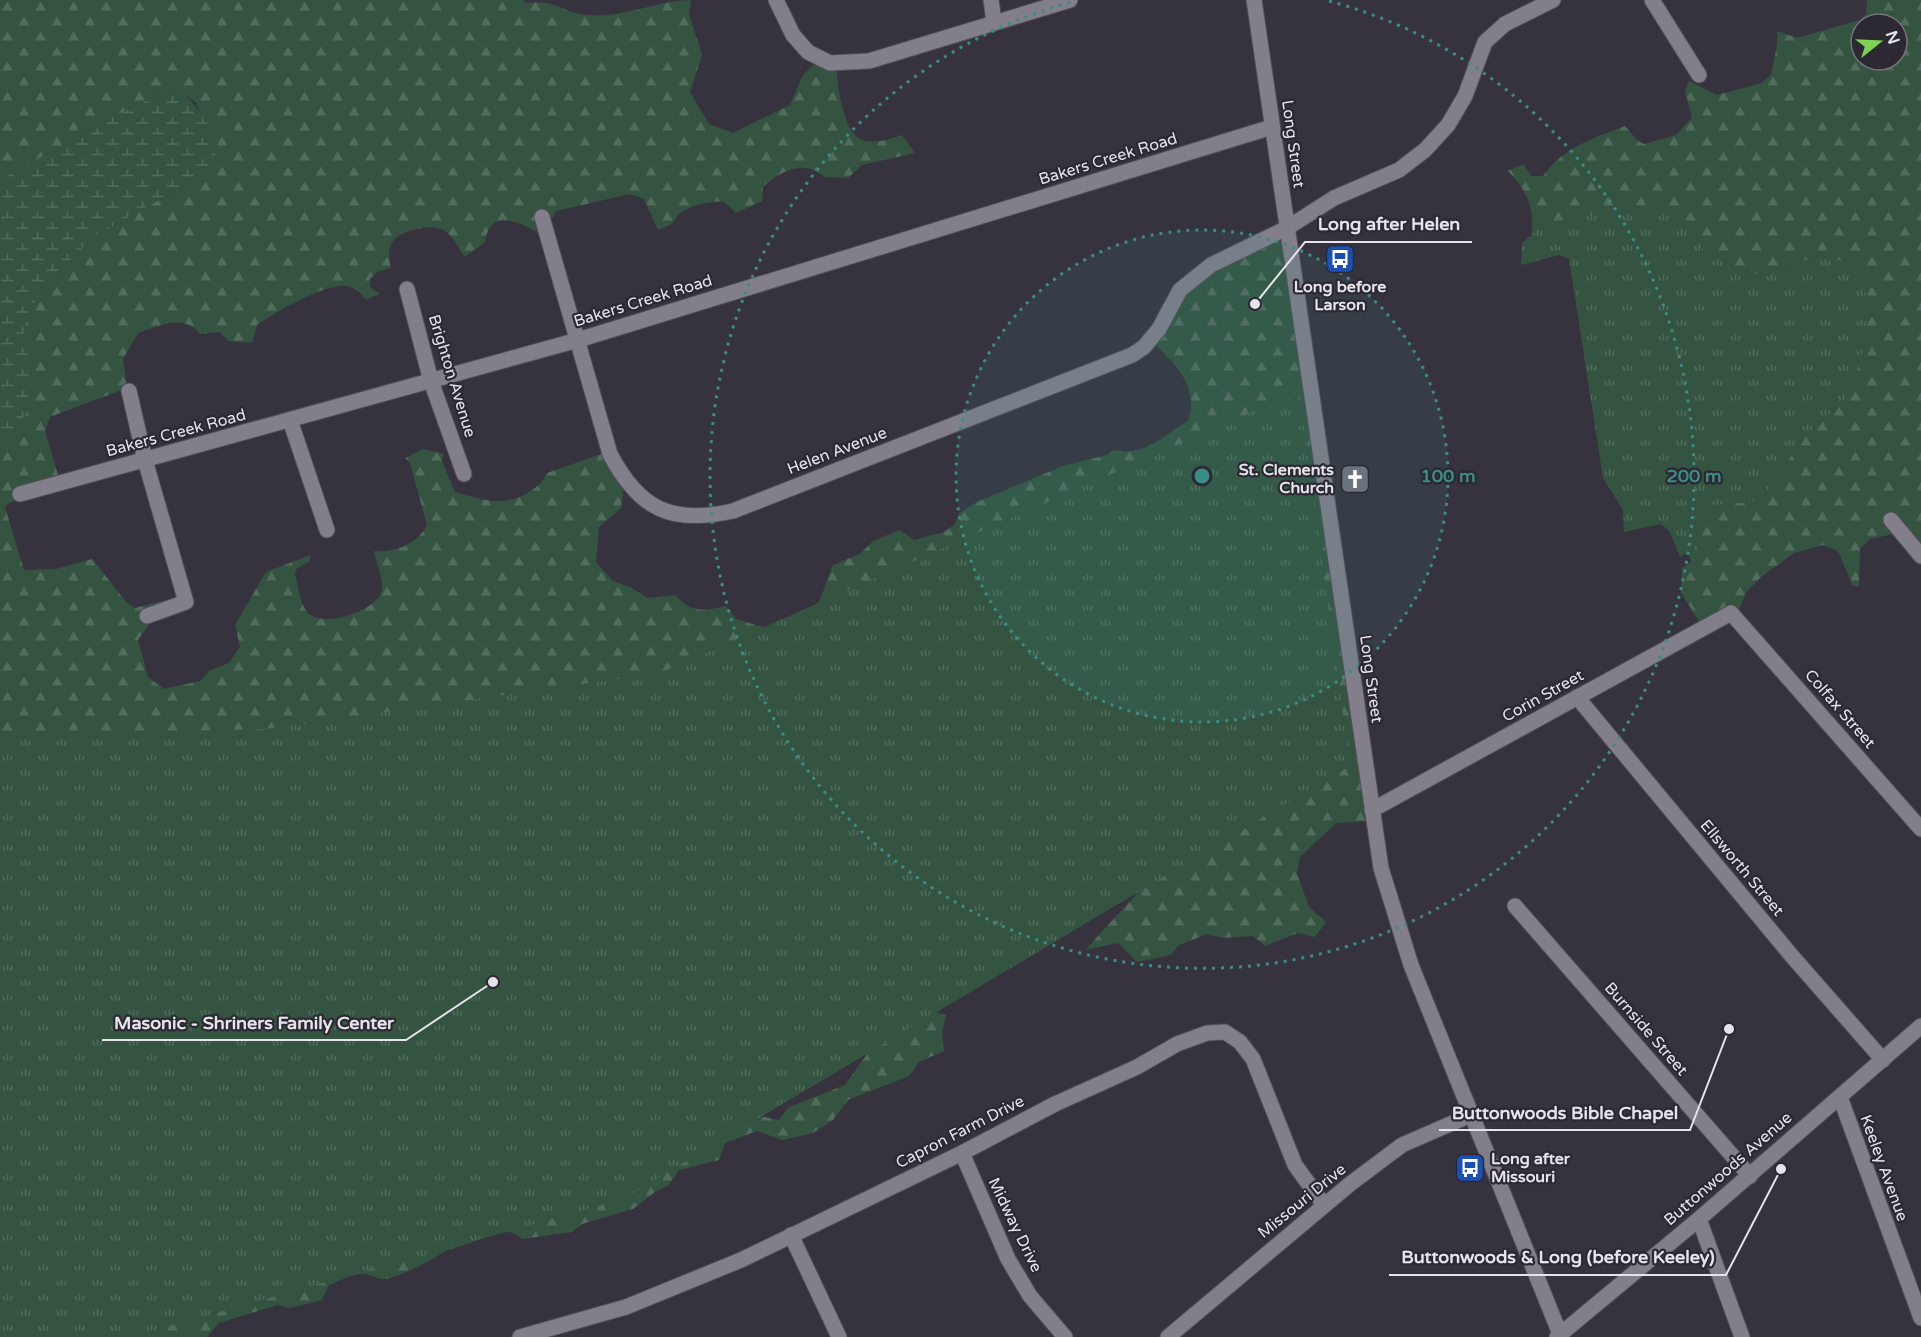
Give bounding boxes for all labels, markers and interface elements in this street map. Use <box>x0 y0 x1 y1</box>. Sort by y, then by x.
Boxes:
north arrow <box>1849 12 1909 72</box>
text: N <box>1881 28 1904 47</box>
street label: Long Street <box>1277 99 1309 189</box>
street label: Bakers Creek Road <box>1036 128 1180 190</box>
callout: Long after Helen <box>1305 206 1472 242</box>
text: Long after Helen <box>1318 213 1460 235</box>
bus stop icon: Long before Larson <box>1324 243 1356 275</box>
street label: Bakers Creek Road <box>571 270 715 332</box>
place label: Long before Larson <box>1294 277 1386 315</box>
street label: Brighton Avenue <box>424 312 480 440</box>
street label: Bakers Creek Road <box>104 405 248 461</box>
street label: Helen Avenue <box>784 423 890 479</box>
place label: St. Clements Church <box>1239 460 1334 498</box>
church icon: St. Clements Church <box>1339 463 1371 495</box>
text: 100 m <box>1420 465 1476 487</box>
text: 200 m <box>1666 465 1722 487</box>
centre of rings <box>1192 466 1212 486</box>
street label: Long Street <box>1355 634 1387 724</box>
street label: Corin Street <box>1499 665 1587 727</box>
street label: Colfax Street <box>1800 665 1880 753</box>
street label: Ellsworth Street <box>1696 816 1788 920</box>
street label: Burnside Street <box>1600 978 1692 1080</box>
callout: Masonic - Shriners Family Center <box>102 1004 406 1040</box>
text: Masonic - Shriners Family Center <box>114 1012 395 1034</box>
street label: Capron Farm Drive <box>892 1091 1028 1173</box>
callout: Buttonwoods Bible Chapel <box>1439 1094 1690 1130</box>
text: Buttonwoods Bible Chapel <box>1452 1102 1678 1124</box>
street label: Buttonwoods Avenue <box>1660 1108 1796 1230</box>
street label: Keeley Avenue <box>1855 1112 1913 1224</box>
place label: Long after Missouri <box>1491 1149 1571 1187</box>
bus stop icon: Long after Missouri <box>1454 1152 1486 1184</box>
street label: Missouri Drive <box>1254 1159 1350 1243</box>
street label: Midway Drive <box>983 1174 1047 1276</box>
callout: Buttonwoods & Long (before Keeley) <box>1389 1239 1726 1275</box>
text: Buttonwoods & Long (before Keeley) <box>1401 1246 1715 1268</box>

